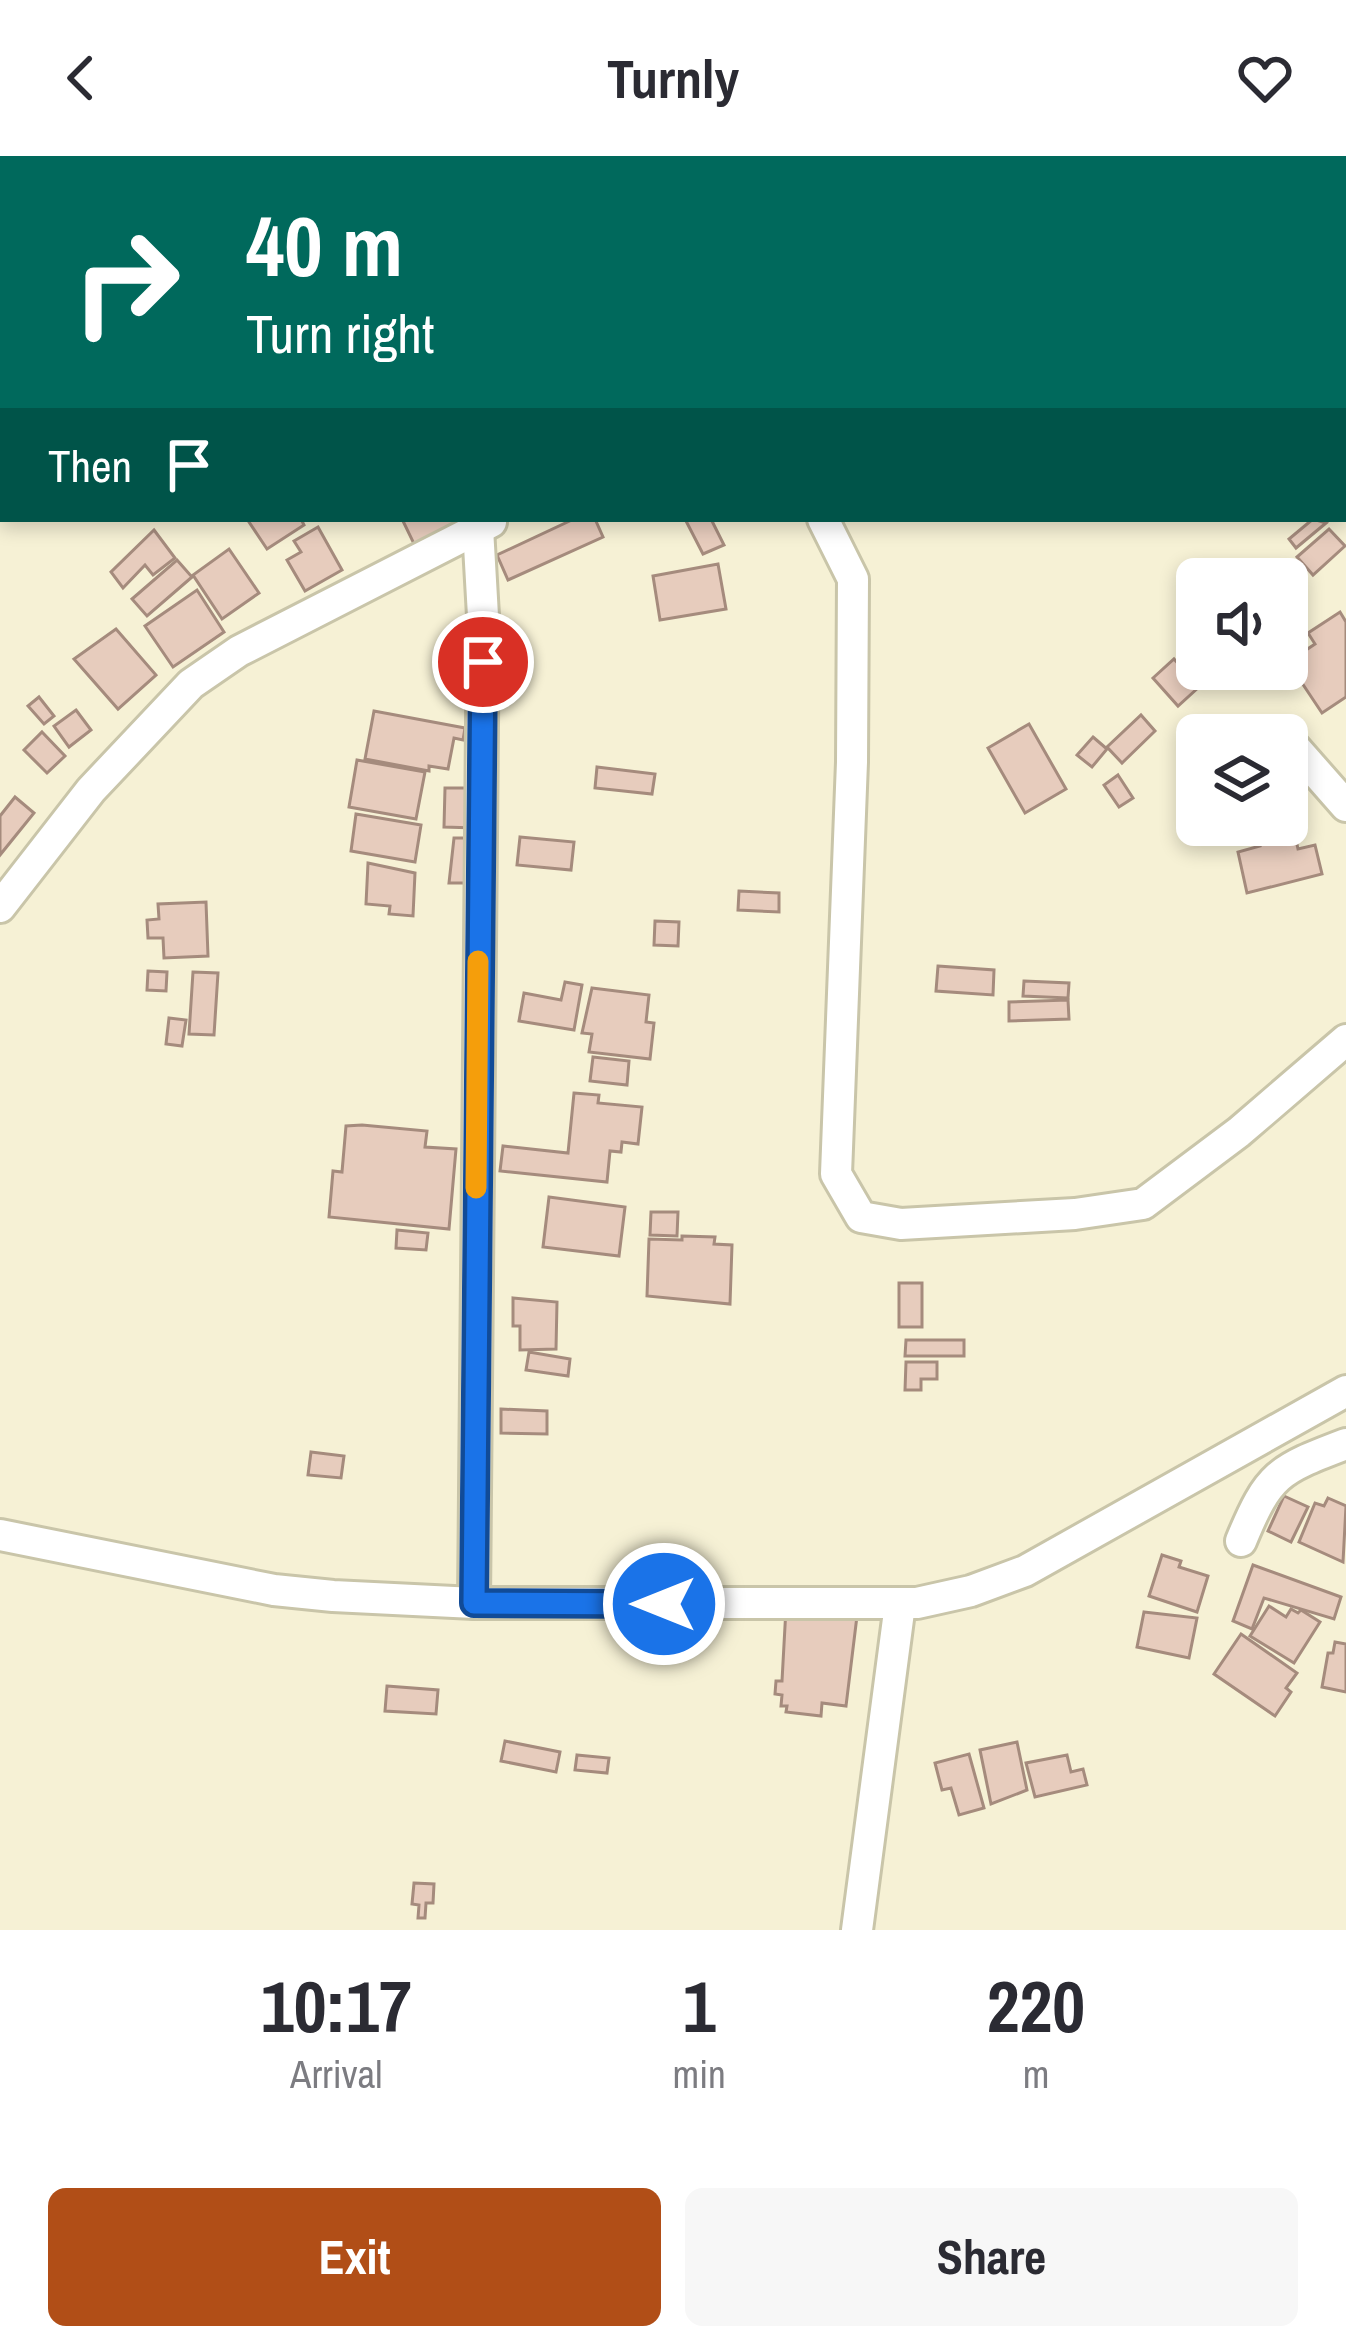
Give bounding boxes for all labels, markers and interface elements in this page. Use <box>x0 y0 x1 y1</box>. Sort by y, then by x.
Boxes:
text: Turnly <box>607 42 739 115</box>
icon: back <box>48 45 114 111</box>
icon: heart <box>1232 45 1298 111</box>
text: 40 m <box>246 189 403 302</box>
icon: right <box>48 204 204 360</box>
text: Turn right <box>246 297 434 370</box>
icon: arrive <box>156 432 222 498</box>
text: Then <box>48 435 132 496</box>
map controls <box>1176 558 1308 846</box>
button: sound <box>1176 558 1308 690</box>
pin <box>432 611 534 713</box>
icon: arrive <box>450 629 516 695</box>
button: layers <box>1176 714 1308 846</box>
position arrow <box>601 1541 727 1667</box>
text: 10:17 <box>261 1957 412 2054</box>
text: 1 <box>683 1957 716 2054</box>
text: 220 <box>987 1957 1085 2054</box>
text: Arrival <box>290 2048 382 2100</box>
text: min <box>673 2048 726 2100</box>
text: m <box>1023 2048 1049 2100</box>
button: Exit <box>48 2188 661 2326</box>
button: Share <box>685 2188 1298 2326</box>

